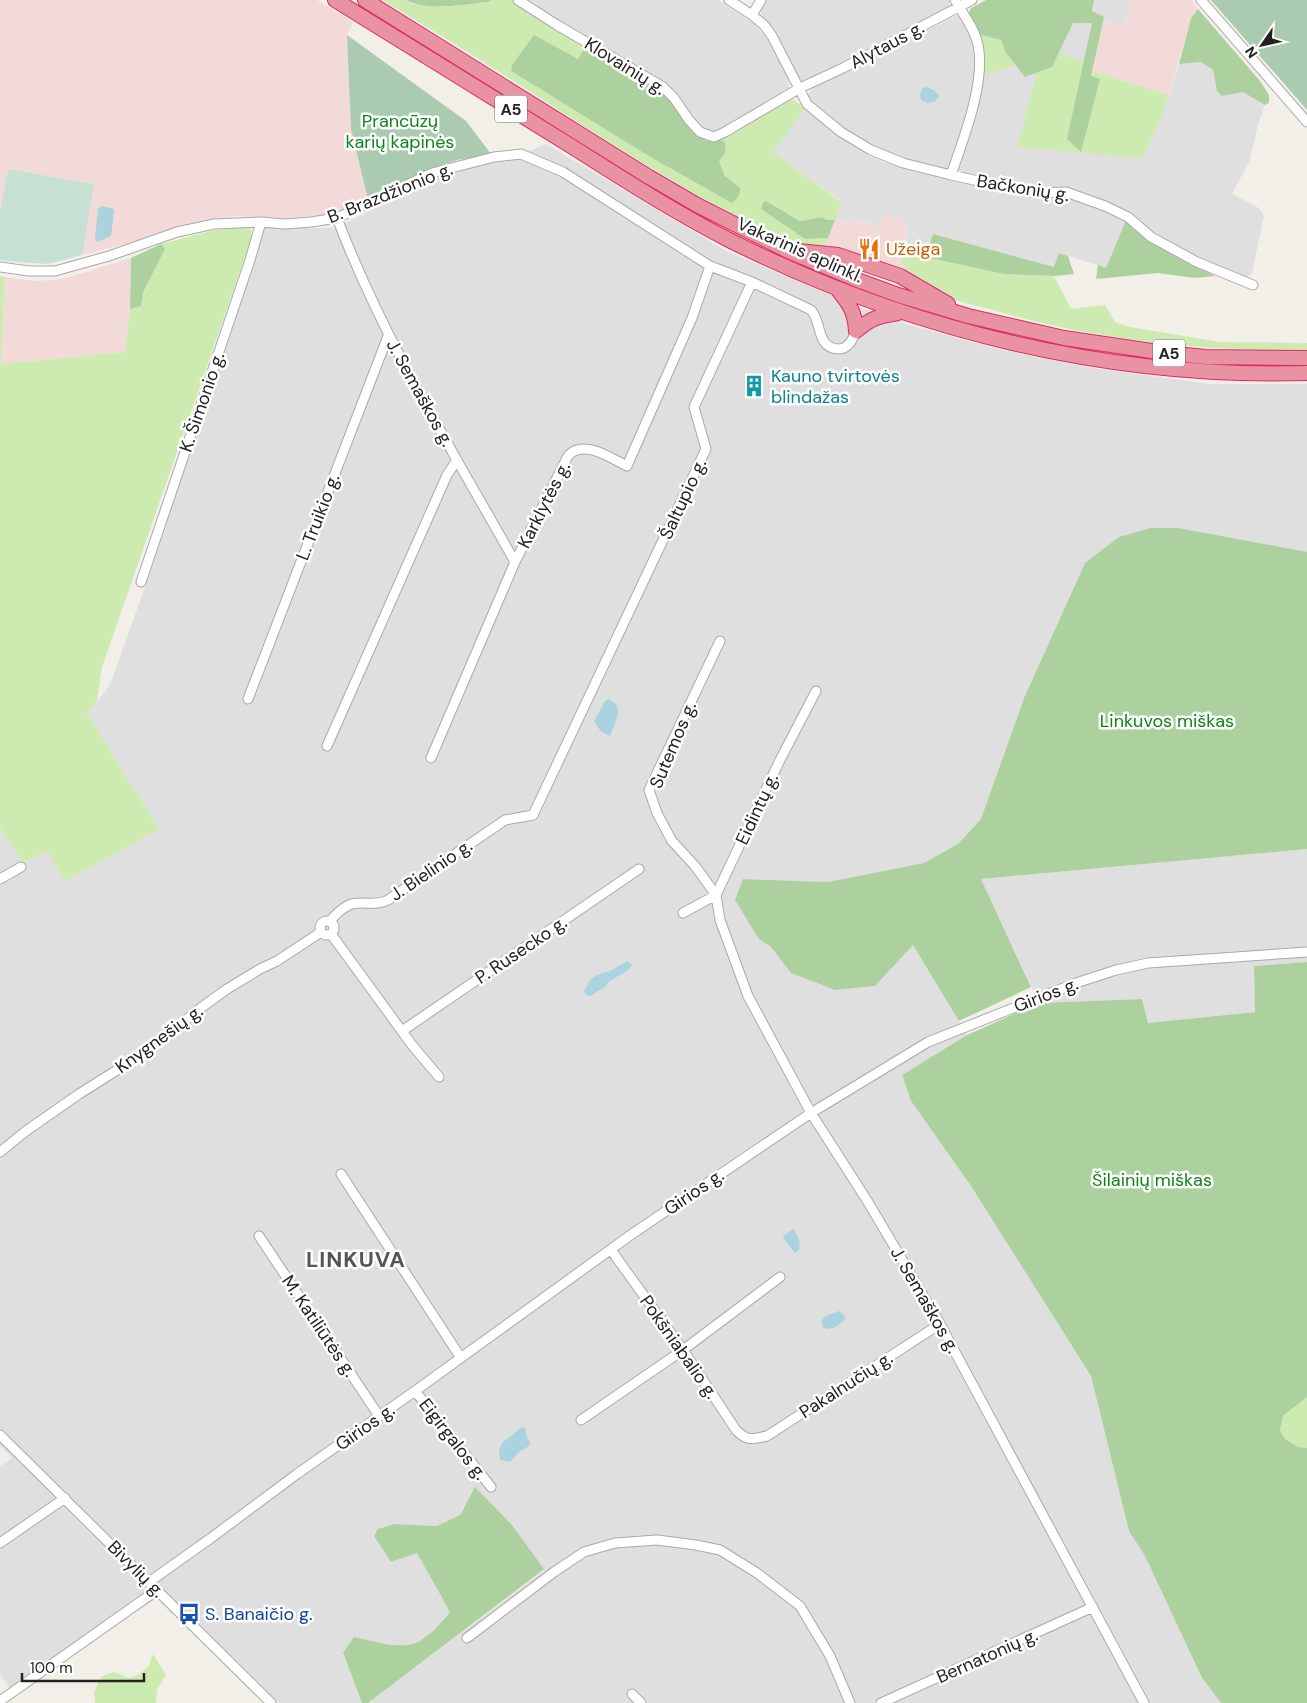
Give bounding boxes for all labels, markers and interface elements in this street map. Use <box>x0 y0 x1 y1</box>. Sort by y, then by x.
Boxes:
street label: Alytaus g. <box>846 15 928 75</box>
north arrow <box>1237 20 1287 70</box>
street label: Klovainių g. <box>580 32 670 100</box>
text: N <box>1241 43 1262 62</box>
road number: A5 <box>495 96 527 122</box>
park label: Prancūzų karių kapinės <box>346 109 454 154</box>
street label: B. Brazdžionio g. <box>324 157 456 229</box>
street label: Bačkonių g. <box>975 169 1071 207</box>
street label: Vakarinis aplinkl. <box>733 211 867 289</box>
restaurant icon: Užeiga <box>856 236 882 262</box>
place label: Užeiga <box>886 237 940 261</box>
street label: J. Semaškos g. <box>381 335 459 451</box>
road number: A5 <box>1153 339 1185 366</box>
street label: K. Šimonio g. <box>174 349 230 455</box>
place label: Kauno tvirtovės blindažas <box>771 364 900 409</box>
building icon: Kauno tvirtovės blindažas <box>741 373 767 399</box>
street label: Šaltupio g. <box>654 455 712 543</box>
street label: Karklytės g. <box>512 458 576 552</box>
street label: L. Truikio g. <box>291 470 345 564</box>
street label: Sutemos g. <box>644 698 702 792</box>
park label: Linkuvos miškas <box>1100 709 1234 733</box>
street label: Eidintų g. <box>730 769 784 849</box>
street label: J. Bielinio g. <box>385 834 477 906</box>
street label: P. Rusecko g. <box>471 911 571 989</box>
street label: Girios g. <box>1010 972 1082 1018</box>
street label: Knygnešių g. <box>110 999 208 1079</box>
street label: Girios g. <box>659 1163 729 1221</box>
park label: Šilainių miškas <box>1092 1168 1212 1192</box>
street label: J. Semaškos g. <box>885 1242 965 1358</box>
district label: LINKUVA <box>306 1245 406 1274</box>
street label: M. Katiliūtės g. <box>276 1271 362 1381</box>
street label: Pokšniabalio g. <box>634 1291 724 1403</box>
street label: Pakalnučių g. <box>795 1346 897 1424</box>
street label: Eigirgalos g. <box>414 1393 492 1485</box>
street label: Girios g. <box>331 1398 399 1456</box>
street label: Bivylių g. <box>102 1535 170 1603</box>
bus stop icon: S. Banaičio g. <box>176 1601 202 1627</box>
place label: S. Banaičio g. <box>205 1602 313 1626</box>
street label: Bernatonių g. <box>933 1623 1041 1689</box>
scale bar <box>22 1650 145 1682</box>
text: 100 m <box>30 1658 73 1678</box>

